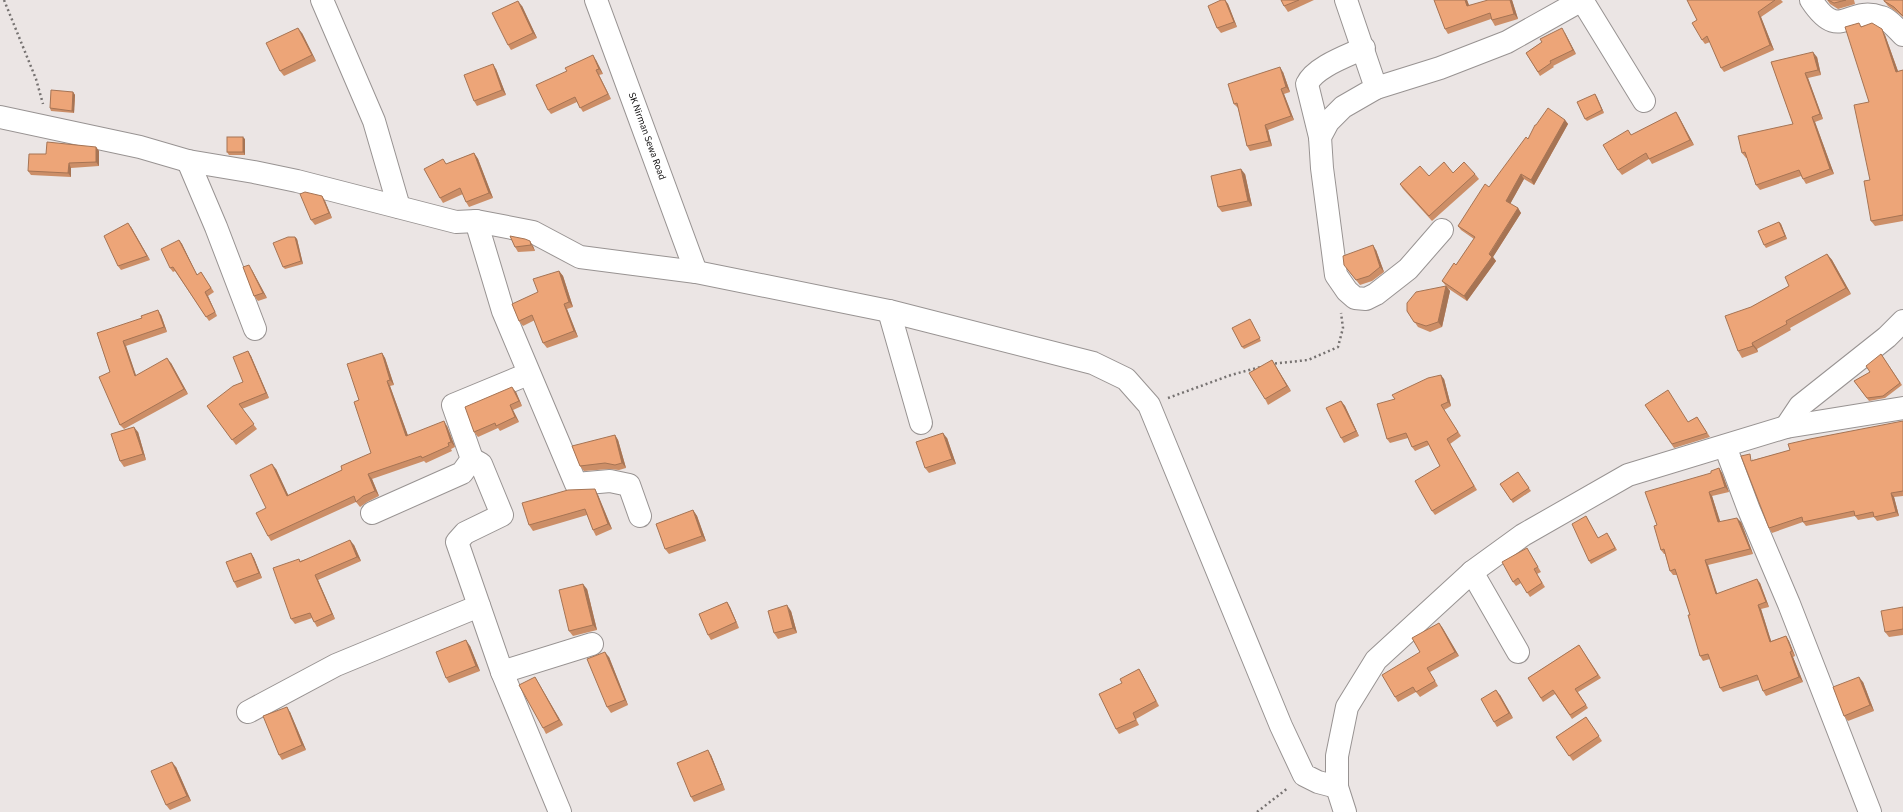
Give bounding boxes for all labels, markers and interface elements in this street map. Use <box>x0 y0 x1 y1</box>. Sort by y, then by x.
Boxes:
street label: SK Nirman Sewa Road <box>625 90 669 182</box>

